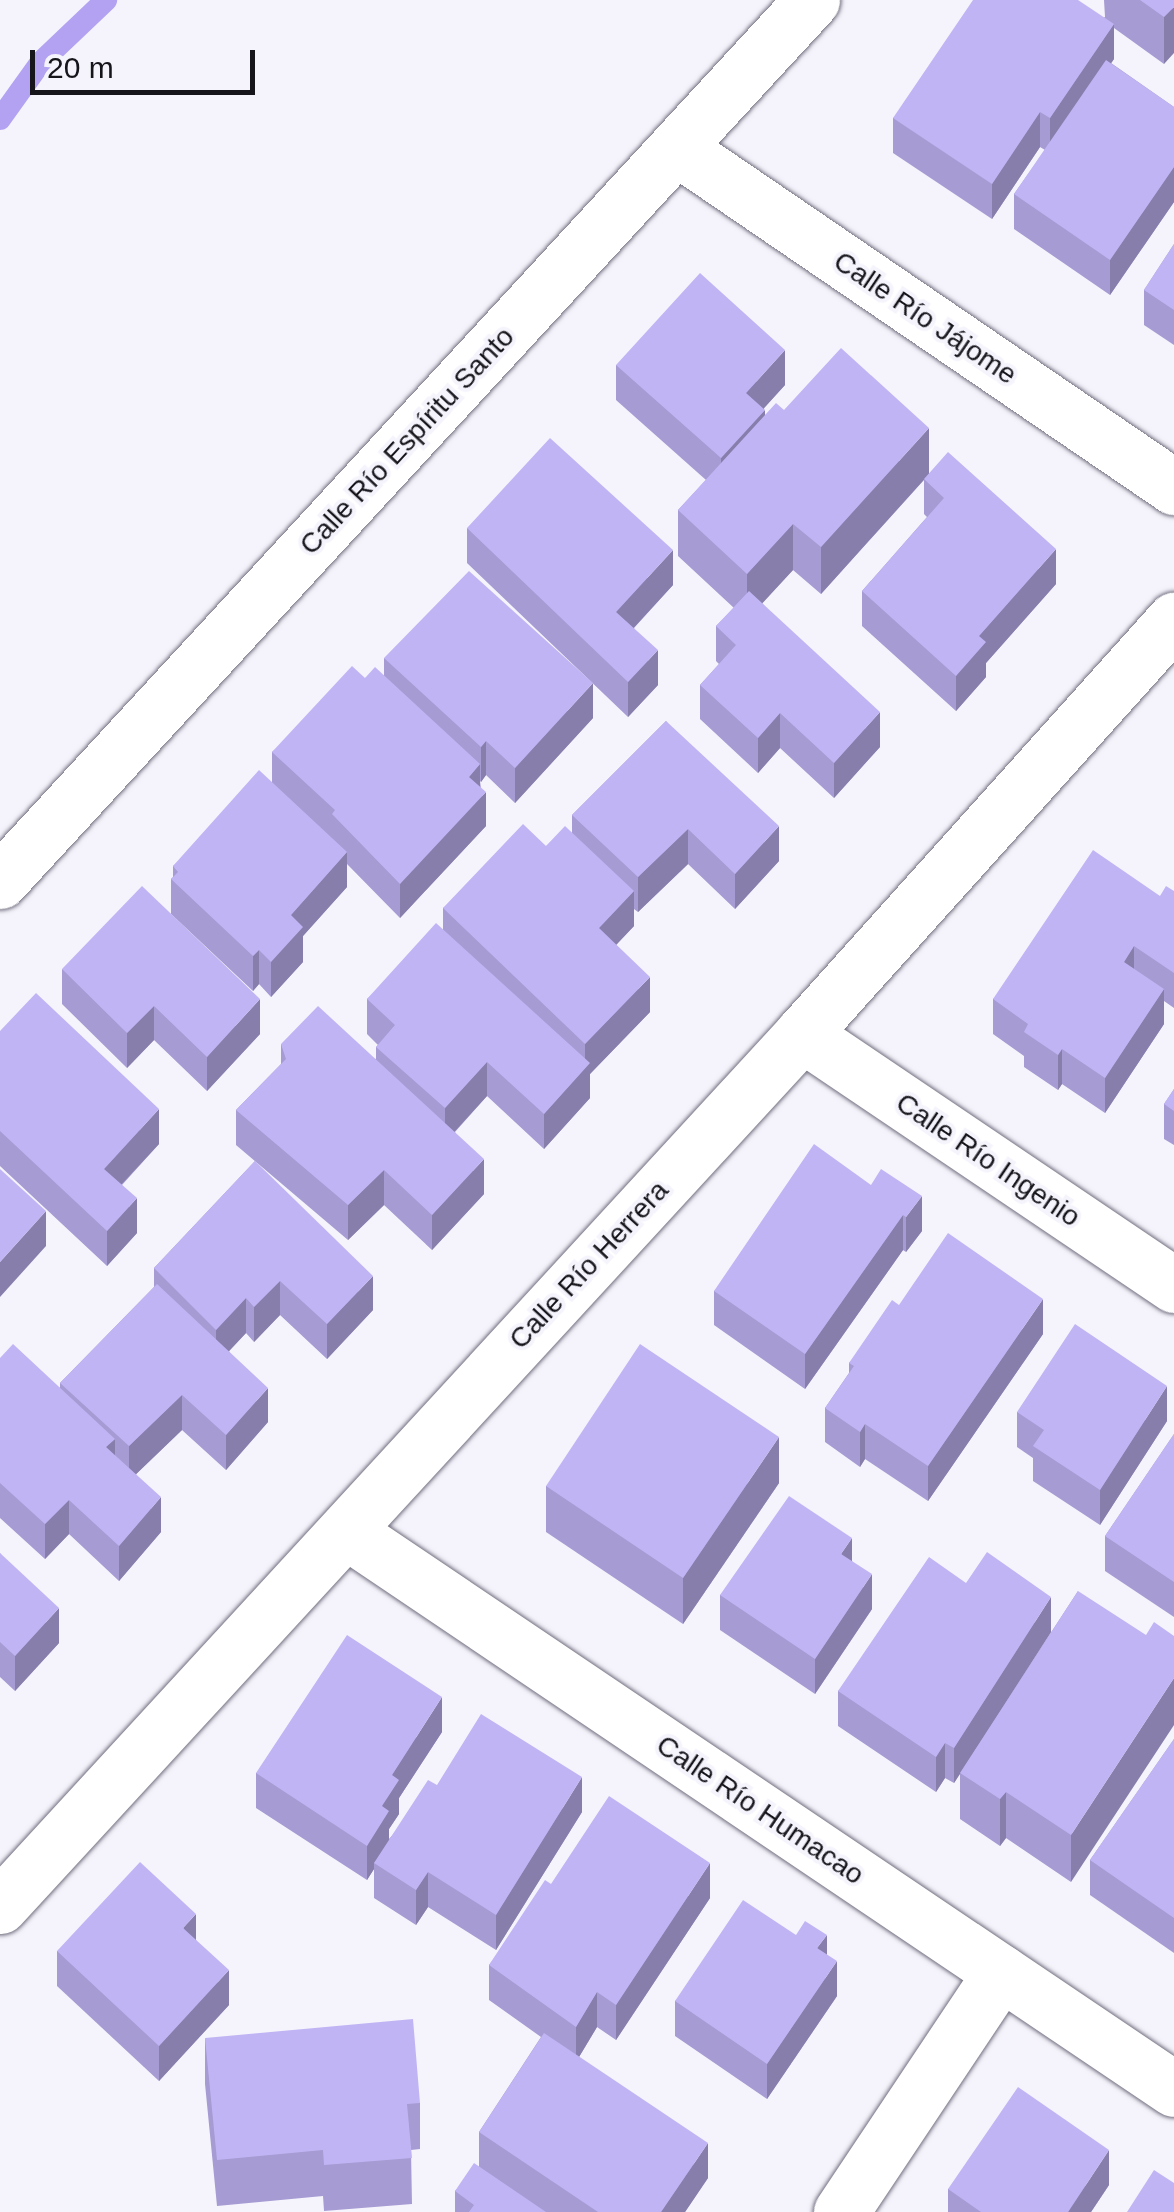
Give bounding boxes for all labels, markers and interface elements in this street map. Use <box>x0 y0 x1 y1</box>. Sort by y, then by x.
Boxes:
scale bar <box>35 30 260 92</box>
text: 20 m <box>47 51 114 84</box>
street label: Calle Río Jájome <box>827 244 1023 392</box>
street label: Calle Río Espíritu Santo <box>293 320 521 562</box>
street label: Calle Río Ingenio <box>890 1086 1086 1234</box>
street label: Calle Río Herrera <box>502 1174 676 1356</box>
street label: Calle Río Humacao <box>650 1728 870 1892</box>

